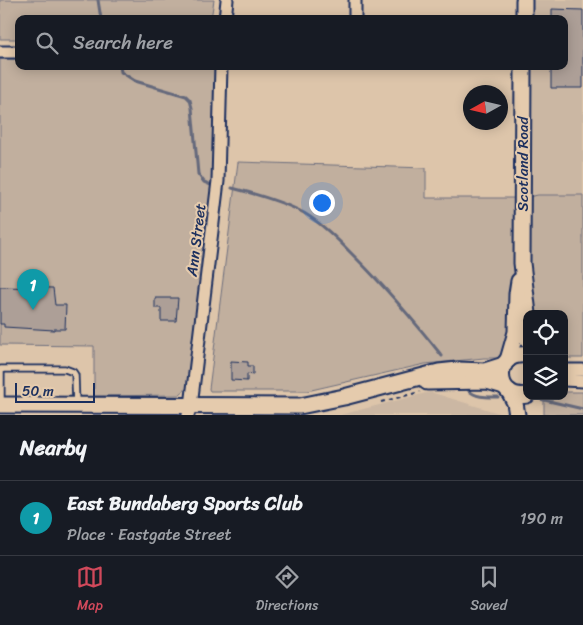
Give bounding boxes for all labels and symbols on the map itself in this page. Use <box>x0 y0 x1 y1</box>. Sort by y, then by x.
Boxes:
north arrow <box>463 85 508 130</box>
street label: Scotland Road <box>510 116 536 211</box>
your location <box>309 190 335 216</box>
street label: Ann Street <box>178 202 213 279</box>
pin: 1 <box>17 269 49 310</box>
scale bar <box>15 380 95 403</box>

